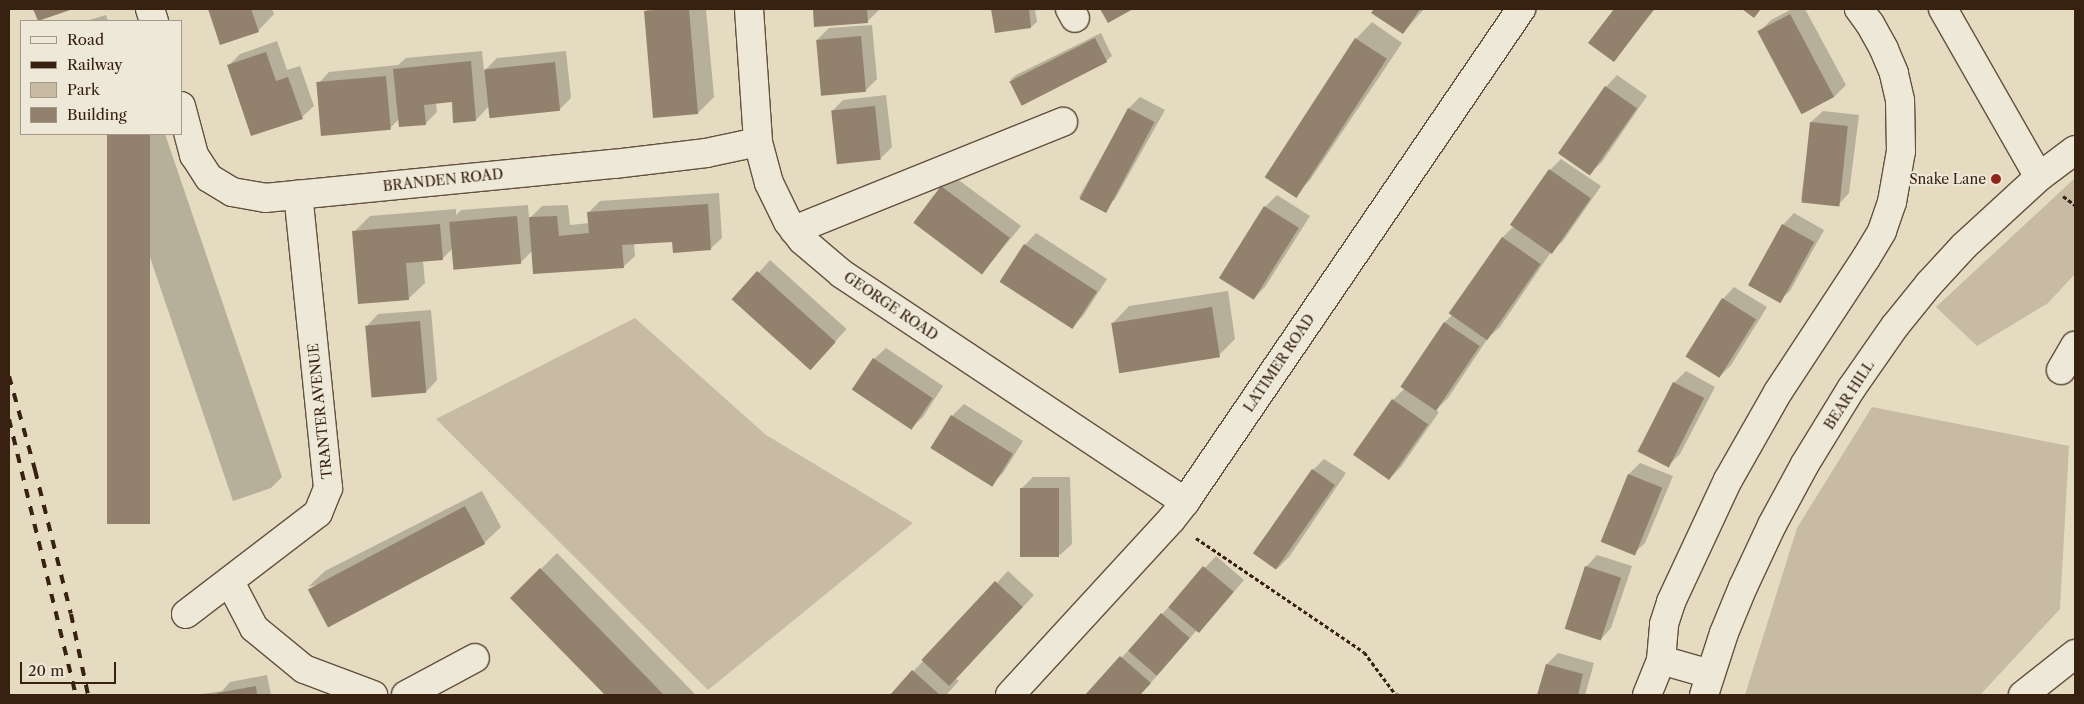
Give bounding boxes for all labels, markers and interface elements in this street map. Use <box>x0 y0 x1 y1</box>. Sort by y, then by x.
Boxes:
legend <box>20 20 182 135</box>
text: Road <box>67 30 104 49</box>
text: Railway <box>67 55 123 74</box>
text: Park <box>67 80 100 99</box>
text: Building <box>67 105 127 124</box>
street label: BRANDEN ROAD <box>382 165 504 195</box>
place label: Snake Lane <box>1909 171 1986 187</box>
marker: Snake Lane <box>1990 173 2002 185</box>
street label: GEORGE ROAD <box>841 268 941 344</box>
street label: LATIMER ROAD <box>1240 311 1318 415</box>
street label: TRANTER AVENUE <box>304 342 336 480</box>
street label: BEAR HILL <box>1820 357 1878 433</box>
scale bar <box>22 652 119 684</box>
text: 20 m <box>28 661 64 680</box>

